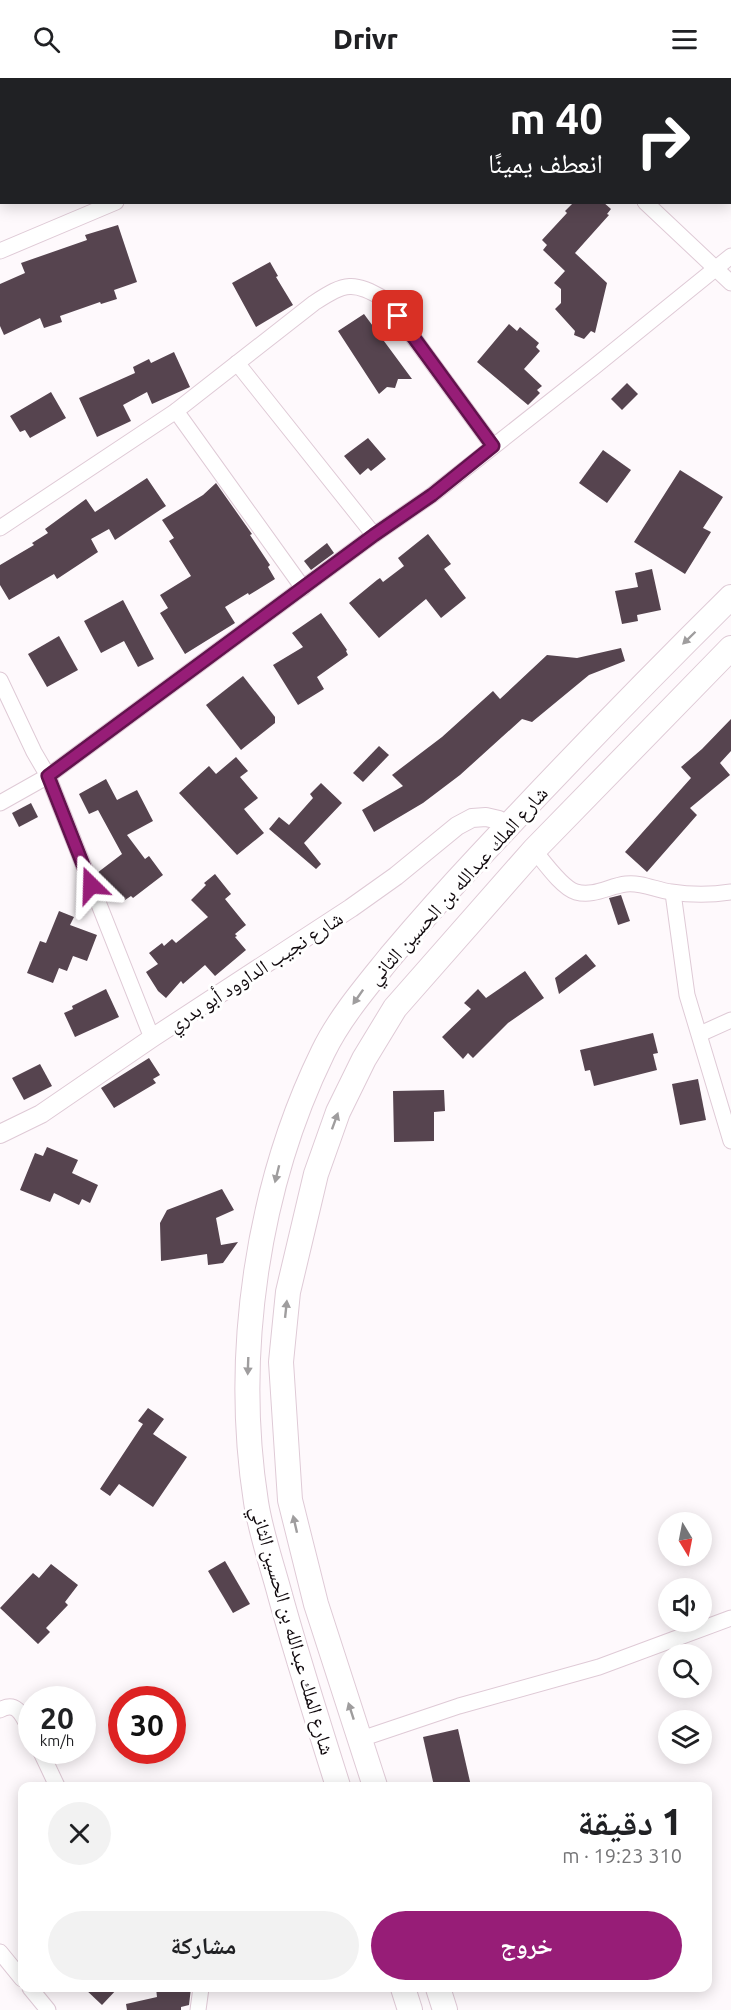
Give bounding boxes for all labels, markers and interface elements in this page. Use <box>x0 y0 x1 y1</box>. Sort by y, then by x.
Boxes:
icon: search <box>30 23 63 56</box>
icon: menu <box>668 23 701 56</box>
text: Drivr <box>333 24 398 54</box>
text: 40 m <box>509 95 603 142</box>
icon: right <box>624 102 702 180</box>
text: انعطف يمينًا <box>488 148 603 178</box>
pin <box>372 290 423 341</box>
icon: arrive <box>381 299 414 332</box>
one-way arrow <box>683 631 697 645</box>
street label: شارع الملك عبدالله بن الحسين الثاني <box>362 781 556 992</box>
position arrow <box>59 853 123 917</box>
street label: شارع نجيب الداوود أبو بدري <box>163 906 349 1040</box>
one-way arrow <box>352 989 364 1005</box>
one-way arrow <box>330 1112 340 1130</box>
one-way arrow <box>272 1165 282 1183</box>
one-way arrow <box>281 1300 291 1319</box>
one-way arrow <box>244 1357 253 1376</box>
street label: شارع الملك عبدالله بن الحسين الثاني <box>241 1503 340 1759</box>
north arrow <box>658 1512 712 1566</box>
map controls <box>658 1512 712 1764</box>
one-way arrow <box>290 1515 300 1533</box>
button: sound <box>658 1578 712 1632</box>
button: search <box>658 1644 712 1698</box>
speed limit sign: 30 <box>108 1686 186 1764</box>
text: 20 <box>40 1701 74 1735</box>
one-way arrow <box>346 1702 355 1720</box>
button: layers <box>658 1710 712 1764</box>
text: km/h <box>40 1732 74 1749</box>
text: 1 دقيقة <box>577 1801 682 1842</box>
button: close <box>48 1802 111 1865</box>
text: 310 m · 19:23 <box>562 1844 682 1867</box>
button: مشاركة <box>48 1911 359 1980</box>
button: خروج <box>371 1911 682 1980</box>

